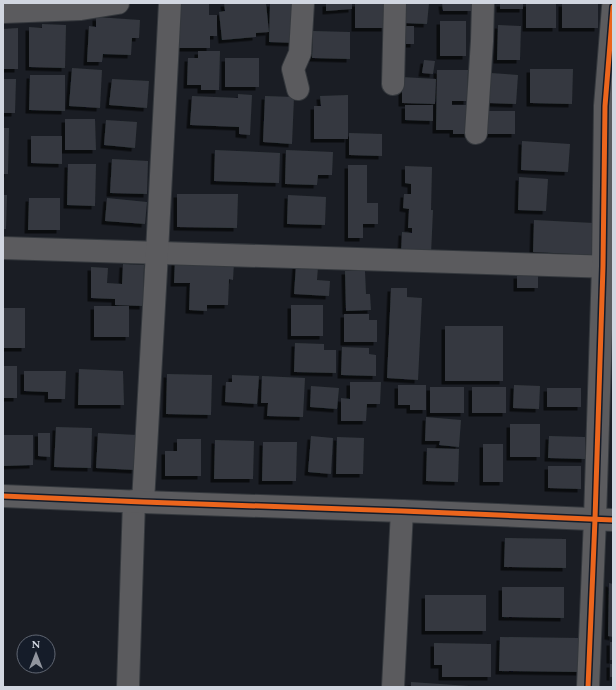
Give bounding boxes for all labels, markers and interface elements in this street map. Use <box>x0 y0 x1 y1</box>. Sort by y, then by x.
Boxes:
north arrow <box>16 634 56 674</box>
text: N <box>32 636 41 653</box>

